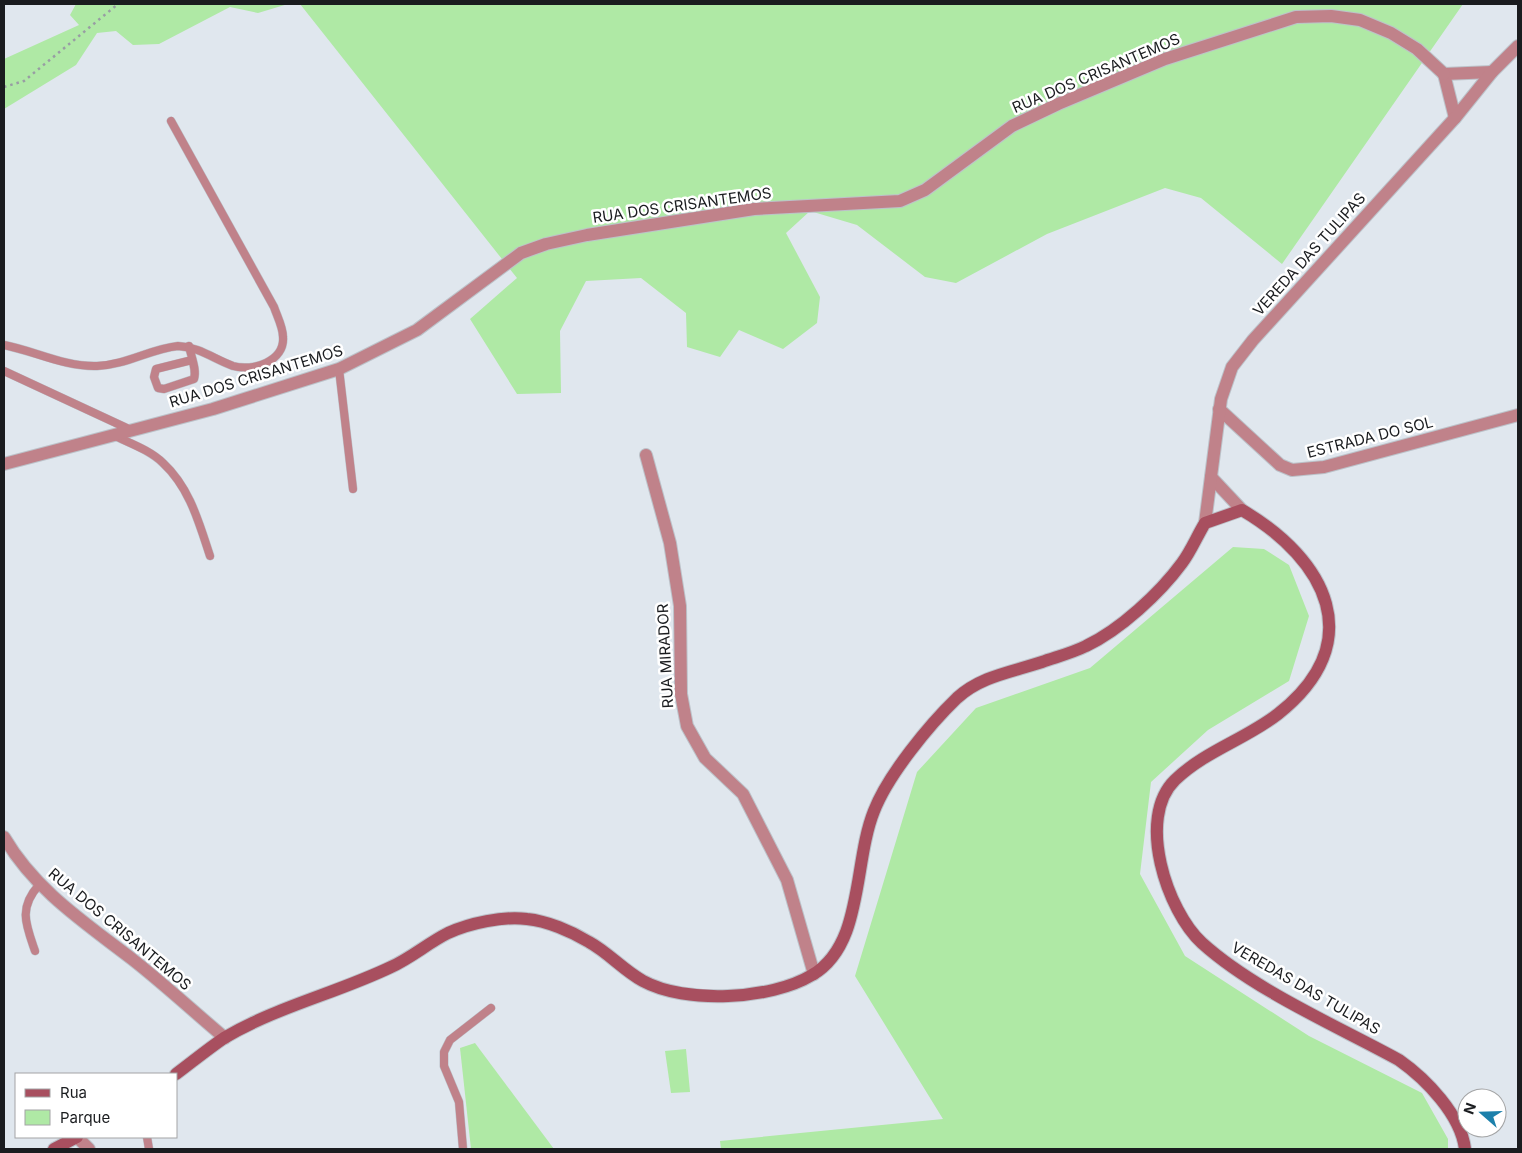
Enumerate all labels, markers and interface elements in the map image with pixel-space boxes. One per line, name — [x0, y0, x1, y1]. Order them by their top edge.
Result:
street label: RUA DOS CRISANTEMOS — [1009, 29, 1183, 117]
street label: RUA DOS CRISANTEMOS — [591, 183, 773, 227]
street label: VEREDA DAS TULIPAS — [1249, 188, 1369, 320]
street label: RUA DOS CRISANTEMOS — [167, 341, 345, 411]
street label: ESTRADA DO SOL — [1305, 412, 1435, 462]
street label: RUA MIRADOR — [653, 603, 677, 709]
street label: RUA DOS CRISANTEMOS — [45, 864, 195, 994]
street label: VEREDAS DAS TULIPAS — [1228, 938, 1384, 1038]
legend — [15, 1073, 178, 1138]
text: Rua — [60, 1083, 87, 1102]
north arrow — [1457, 1088, 1507, 1138]
text: N — [1460, 1100, 1479, 1116]
text: Parque — [60, 1108, 110, 1127]

